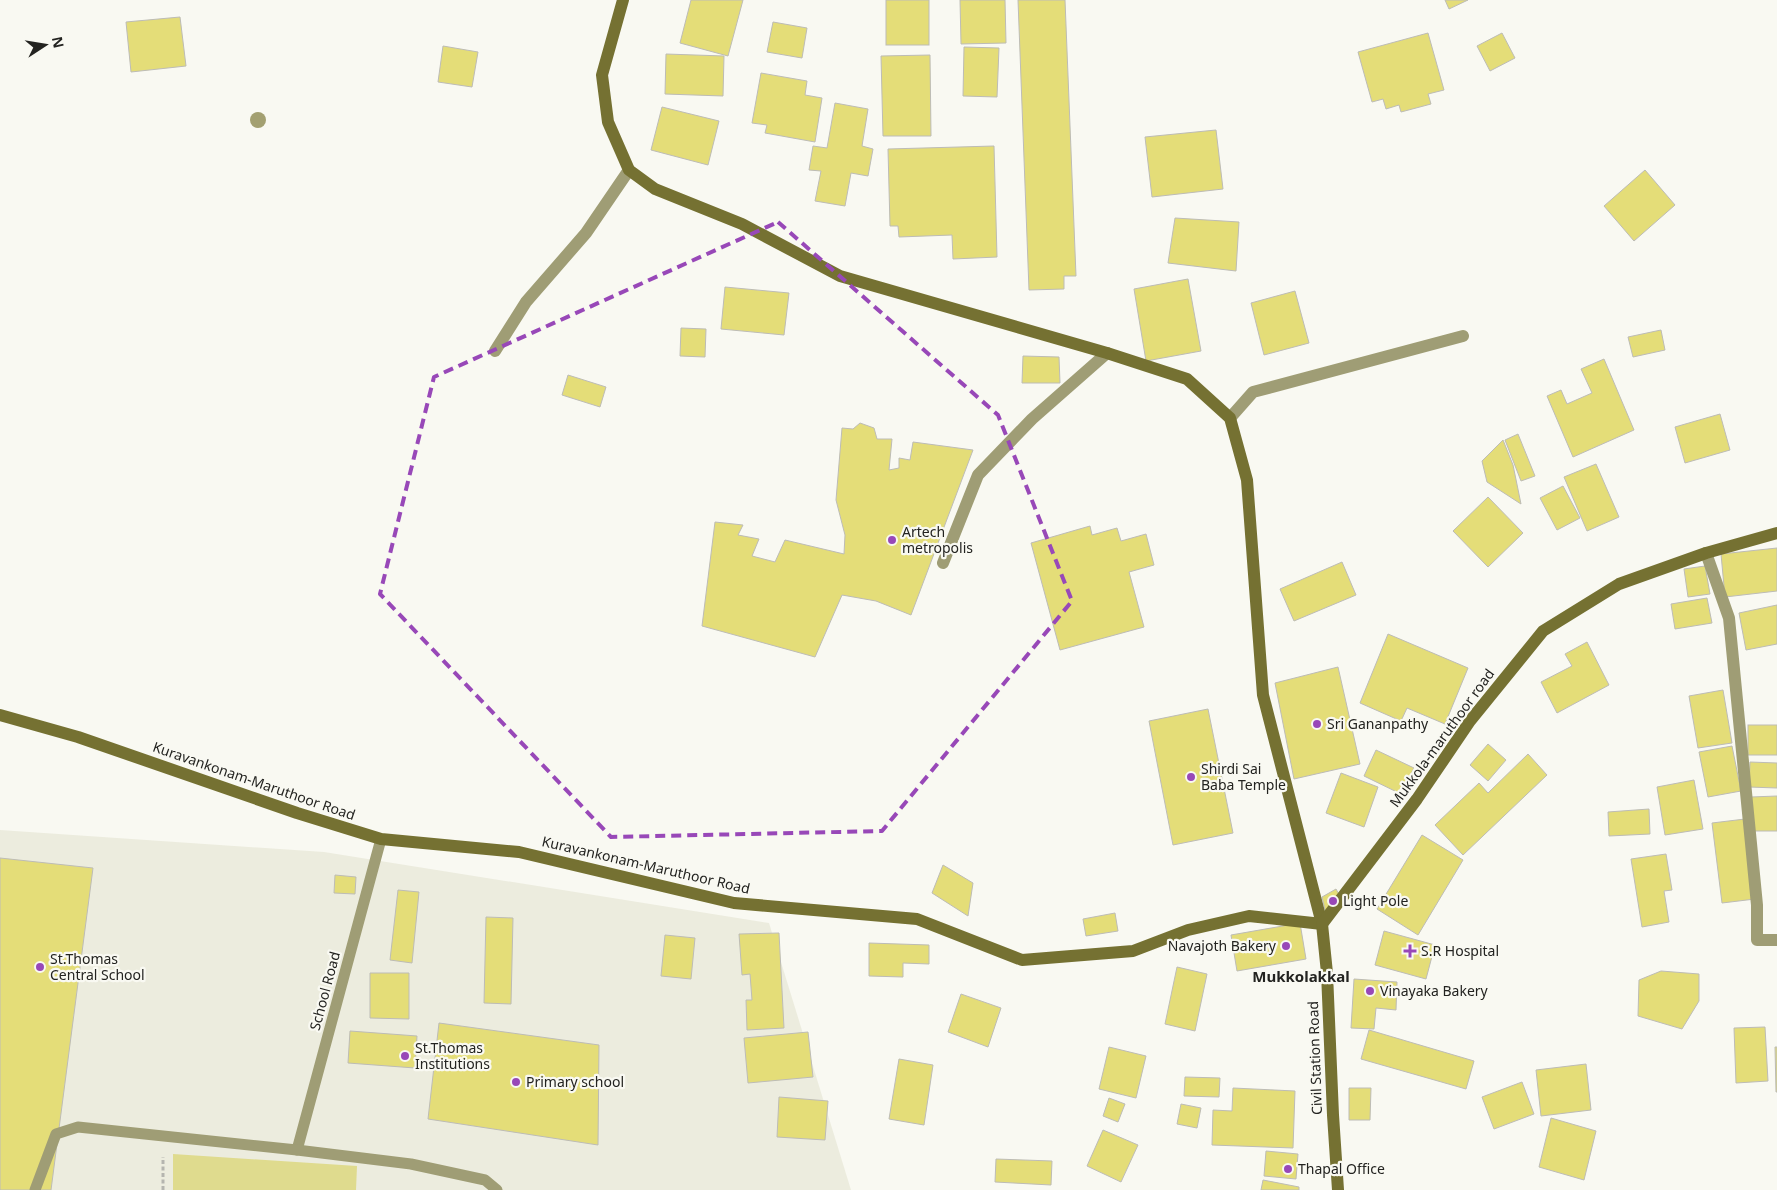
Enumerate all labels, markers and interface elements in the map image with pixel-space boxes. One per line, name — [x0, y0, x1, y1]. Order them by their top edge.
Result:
north arrow — [20, 20, 70, 70]
text: N — [48, 35, 69, 50]
place label: Artech metropolis — [902, 522, 973, 557]
marker: Artech metropolis — [886, 534, 898, 546]
street label: Mukkola-maruthoor road — [1385, 665, 1498, 811]
place label: Sri Gananpathy — [1327, 714, 1429, 733]
marker: Sri Gananpathy — [1311, 718, 1323, 730]
street label: Kuravankonam-Maruthoor Road — [150, 737, 358, 824]
place label: Shirdi Sai Baba Temple — [1201, 759, 1286, 794]
marker: Shirdi Sai Baba Temple — [1185, 771, 1197, 783]
street label: Kuravankonam-Maruthoor Road — [540, 831, 752, 898]
place label: Light Pole — [1343, 891, 1408, 910]
marker: Light Pole — [1327, 895, 1339, 907]
place label: Navajoth Bakery — [1168, 936, 1277, 955]
marker: Navajoth Bakery — [1280, 940, 1292, 952]
place label: S.R Hospital — [1421, 941, 1499, 960]
marker: S.R Hospital — [1403, 944, 1417, 958]
place label: St.Thomas Central School — [50, 949, 145, 984]
street label: School Road — [305, 949, 344, 1032]
marker: St.Thomas Central School — [34, 961, 46, 973]
district label: Mukkolakkal — [1252, 966, 1350, 986]
place label: Vinayaka Bakery — [1380, 981, 1489, 1000]
marker: Vinayaka Bakery — [1364, 985, 1376, 997]
street label: Civil Station Road — [1303, 1001, 1326, 1115]
place label: St.Thomas Institutions — [415, 1038, 490, 1073]
marker: St.Thomas Institutions — [399, 1050, 411, 1062]
place label: Primary school — [526, 1072, 624, 1091]
marker: Primary school — [510, 1076, 522, 1088]
place label: Thapal Office — [1298, 1159, 1385, 1178]
marker: Thapal Office — [1282, 1163, 1294, 1175]

